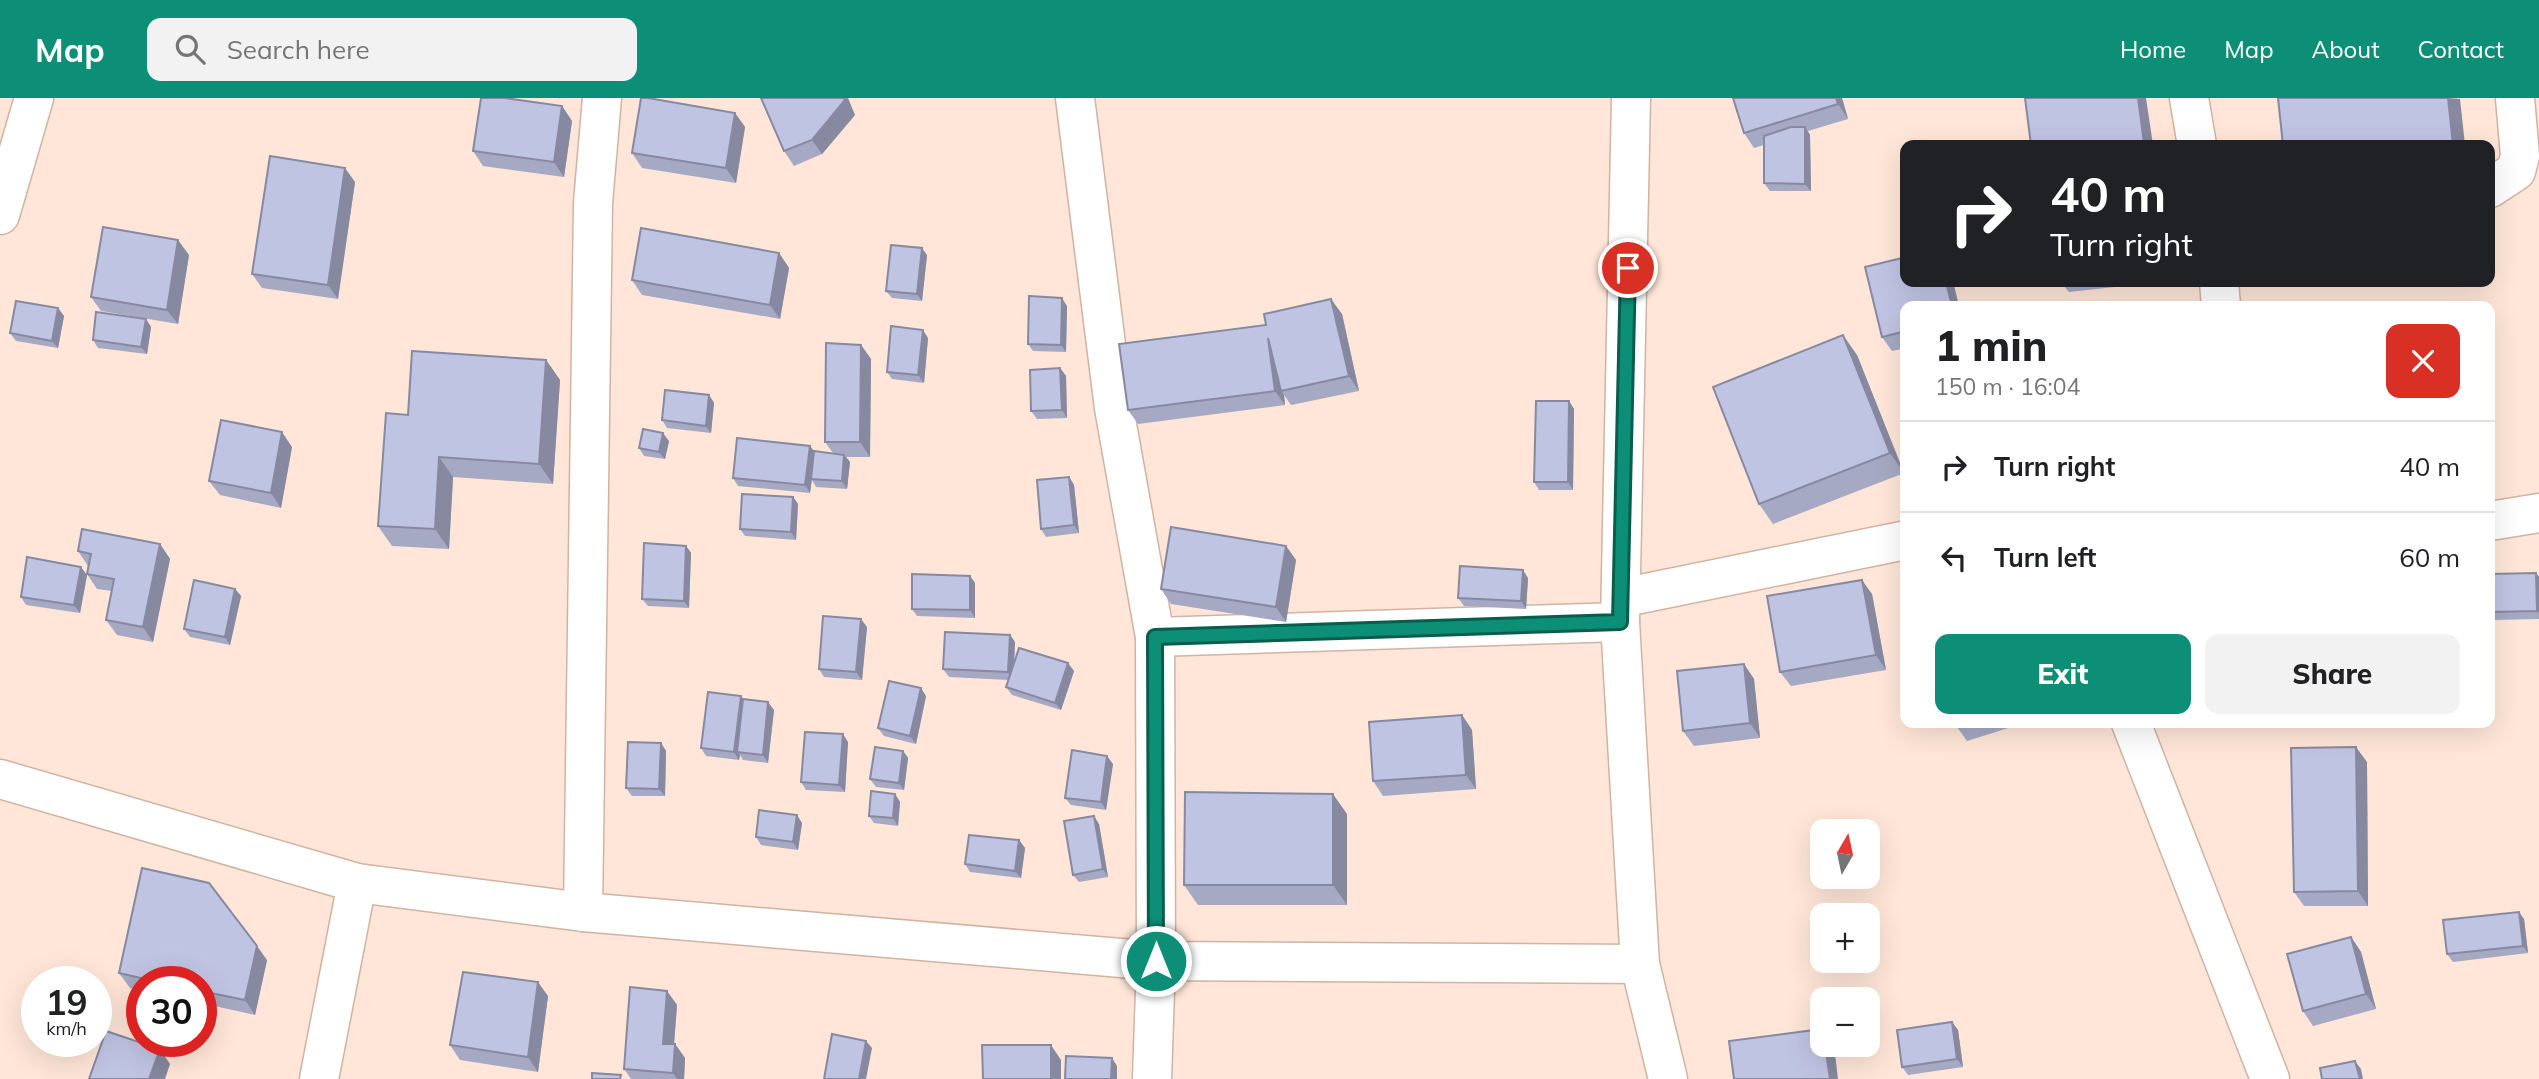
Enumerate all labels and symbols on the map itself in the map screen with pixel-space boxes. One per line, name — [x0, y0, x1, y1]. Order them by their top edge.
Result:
pin — [1598, 238, 1658, 298]
north arrow — [1810, 819, 1880, 889]
position arrow — [1119, 924, 1193, 998]
speed limit sign: 30 — [126, 966, 217, 1057]

